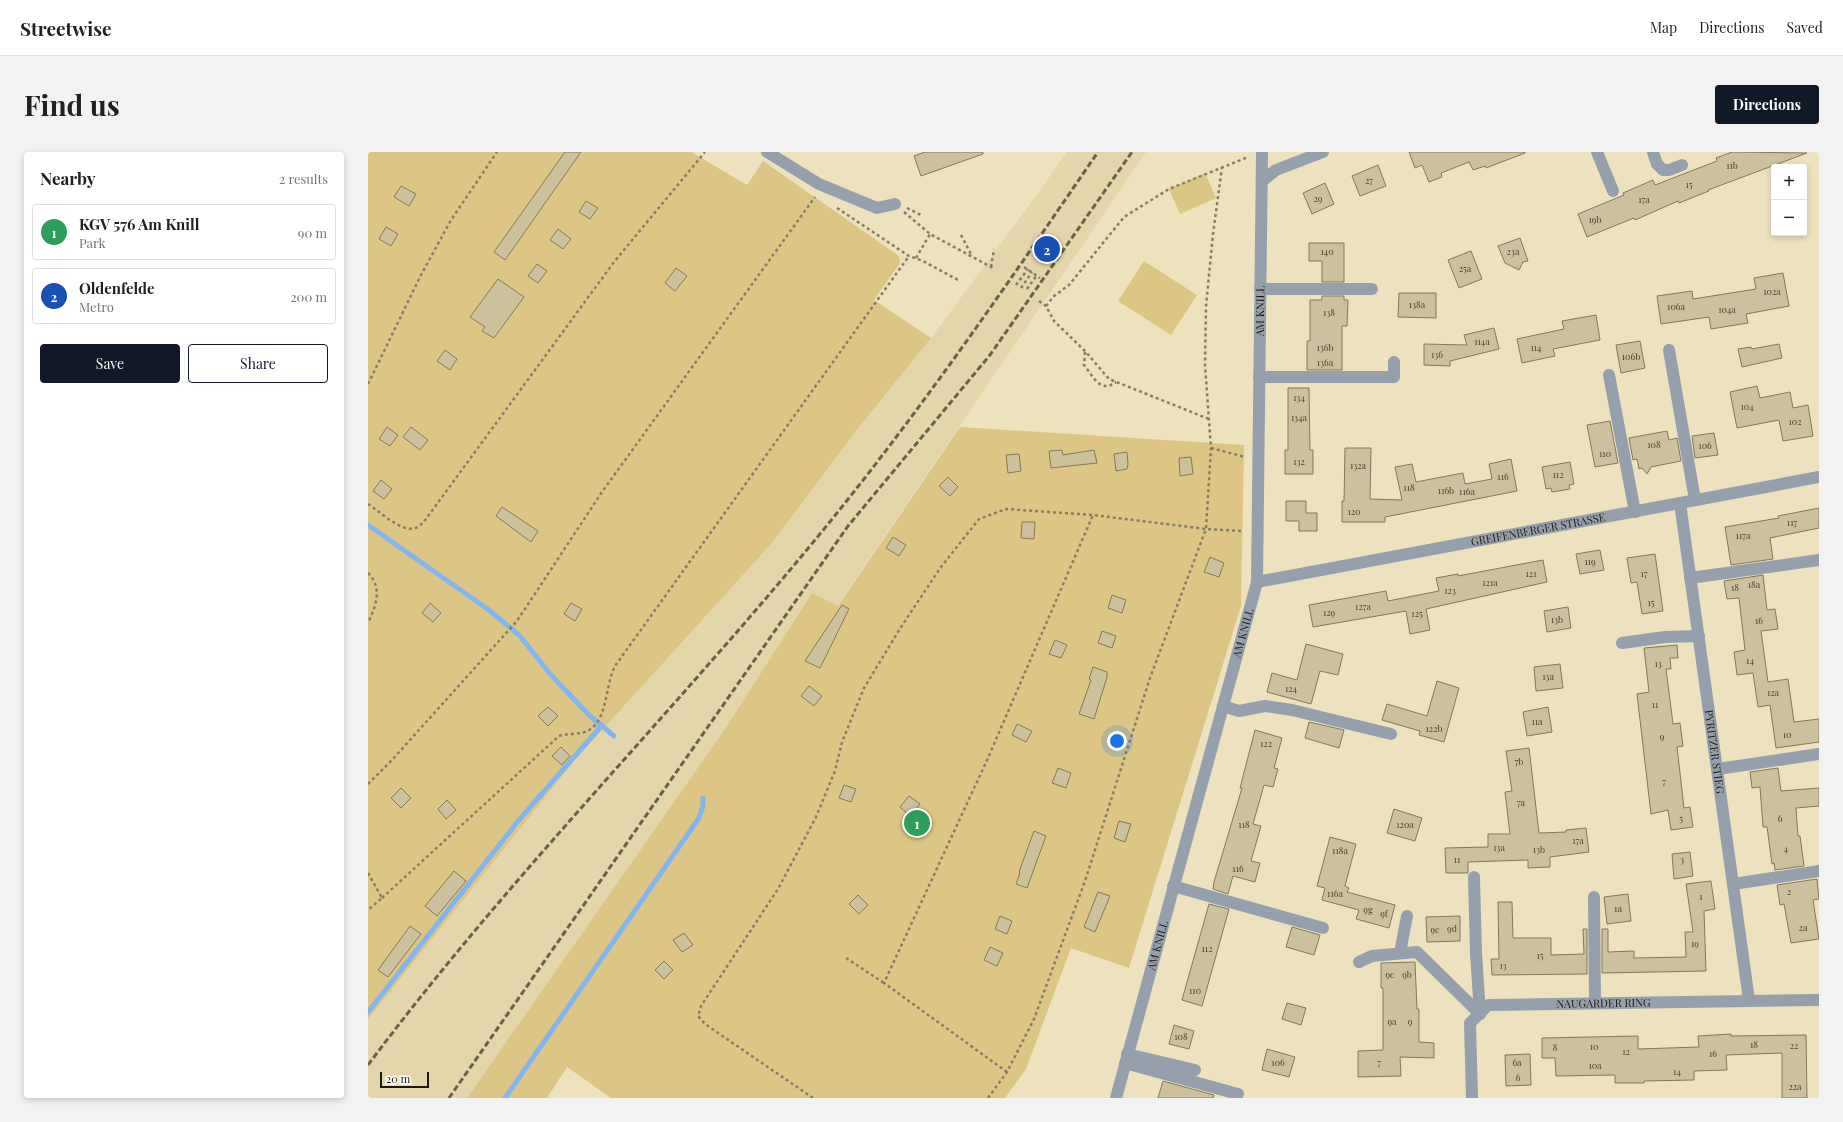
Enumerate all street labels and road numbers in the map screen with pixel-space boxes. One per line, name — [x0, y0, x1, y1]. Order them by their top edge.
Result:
street label: AM KNILL — [1252, 285, 1267, 337]
street label: GREIFENBERGER STRASSE — [1470, 509, 1607, 549]
street label: AM KNILL — [1228, 606, 1257, 660]
street label: PYRITZER STIEG — [1702, 709, 1728, 795]
street label: AM KNILL — [1143, 918, 1171, 973]
street label: NAUGARDER RING — [1556, 995, 1651, 1011]

